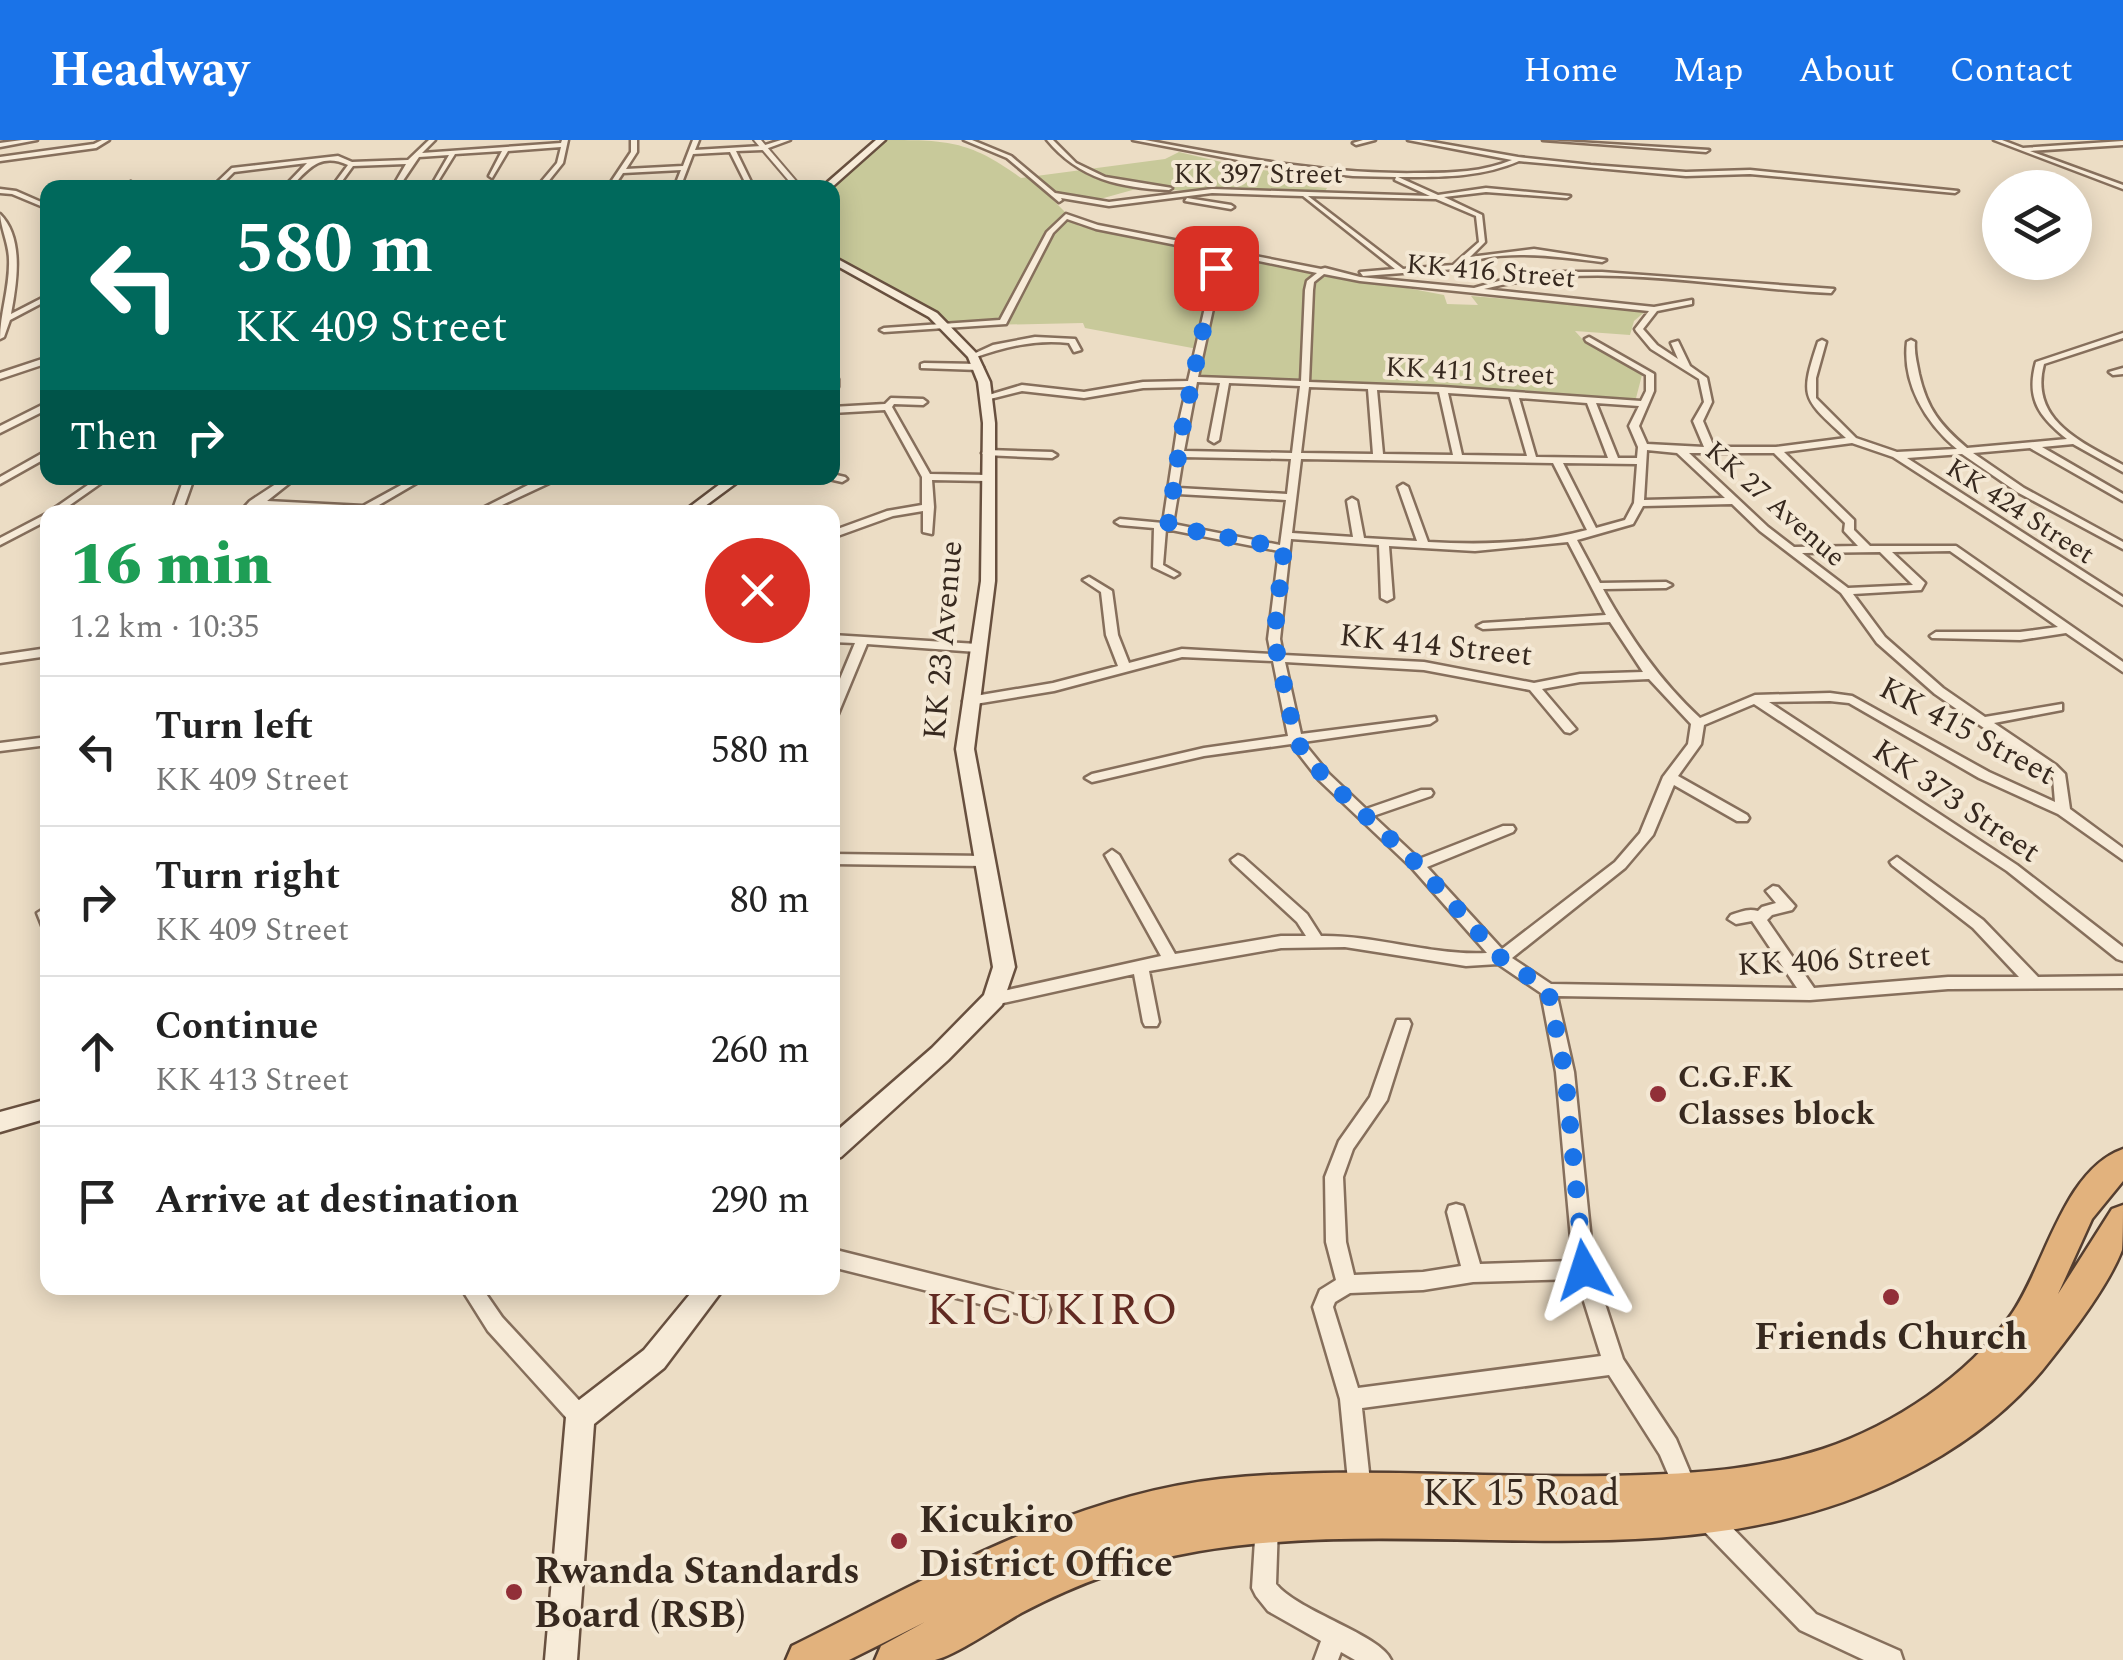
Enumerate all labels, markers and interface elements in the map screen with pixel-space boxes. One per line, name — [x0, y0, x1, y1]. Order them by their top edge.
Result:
text: Headway — [50, 34, 249, 107]
text: Home — [1524, 44, 1618, 97]
text: Map — [1673, 44, 1743, 97]
text: About — [1798, 44, 1895, 97]
text: Contact — [1950, 44, 2073, 97]
street label: KK 397 Street — [1173, 153, 1343, 196]
map controls — [1982, 170, 2092, 280]
button: layers — [1982, 170, 2092, 280]
text: 580 m — [235, 197, 433, 303]
icon: left — [70, 220, 200, 350]
pin — [1174, 226, 1259, 311]
icon: arrive — [1189, 241, 1244, 296]
street label: KK 416 Street — [1404, 243, 1577, 300]
text: KK 409 Street — [235, 293, 508, 362]
street label: KK 411 Street — [1384, 346, 1556, 397]
text: Then — [70, 409, 158, 467]
icon: right — [178, 410, 233, 465]
street label: KK 27 Avenue — [1695, 431, 1855, 578]
street label: KK 424 Street — [1937, 447, 2103, 576]
text: 16 min — [70, 519, 272, 611]
button: close — [705, 538, 810, 643]
street label: KK 23 Avenue — [910, 539, 977, 742]
text: 1.2 km · 10:35 — [70, 603, 259, 652]
street label: KK 414 Street — [1337, 611, 1535, 680]
street label: KK 415 Street — [1870, 664, 2064, 798]
text: Turn left — [155, 698, 313, 756]
text: 580 m — [711, 722, 810, 780]
icon: left — [70, 724, 125, 779]
street label: KK 373 Street — [1862, 727, 2050, 876]
text: KK 409 Street — [155, 756, 349, 805]
text: Turn right — [155, 848, 340, 906]
text: 80 m — [730, 872, 810, 930]
icon: right — [70, 874, 125, 929]
text: KK 409 Street — [155, 906, 349, 955]
street label: KK 406 Street — [1736, 931, 1932, 990]
text: Continue — [155, 998, 318, 1056]
text: 260 m — [711, 1022, 810, 1080]
icon: ahead — [70, 1024, 125, 1079]
place label: C.G.F.K Classes block — [1678, 1053, 1875, 1139]
text: KK 413 Street — [155, 1056, 349, 1105]
marker: C.G.F.K Classes block — [1647, 1083, 1669, 1105]
text: Arrive at destination — [155, 1172, 519, 1230]
text: 290 m — [711, 1172, 810, 1230]
icon: arrive — [70, 1174, 125, 1229]
position arrow — [1532, 1218, 1636, 1322]
district label: KICUKIRO — [926, 1276, 1180, 1345]
marker: Friends Church — [1880, 1286, 1902, 1308]
place label: Friends Church — [1754, 1309, 2028, 1367]
street label: KK 15 Road — [1422, 1465, 1620, 1523]
place label: Kicukiro District Office — [919, 1492, 1173, 1594]
marker: Kicukiro District Office — [888, 1530, 910, 1552]
place label: Rwanda Standards Board (RSB) — [534, 1543, 860, 1645]
marker: Rwanda Standards Board (RSB) — [503, 1581, 525, 1603]

